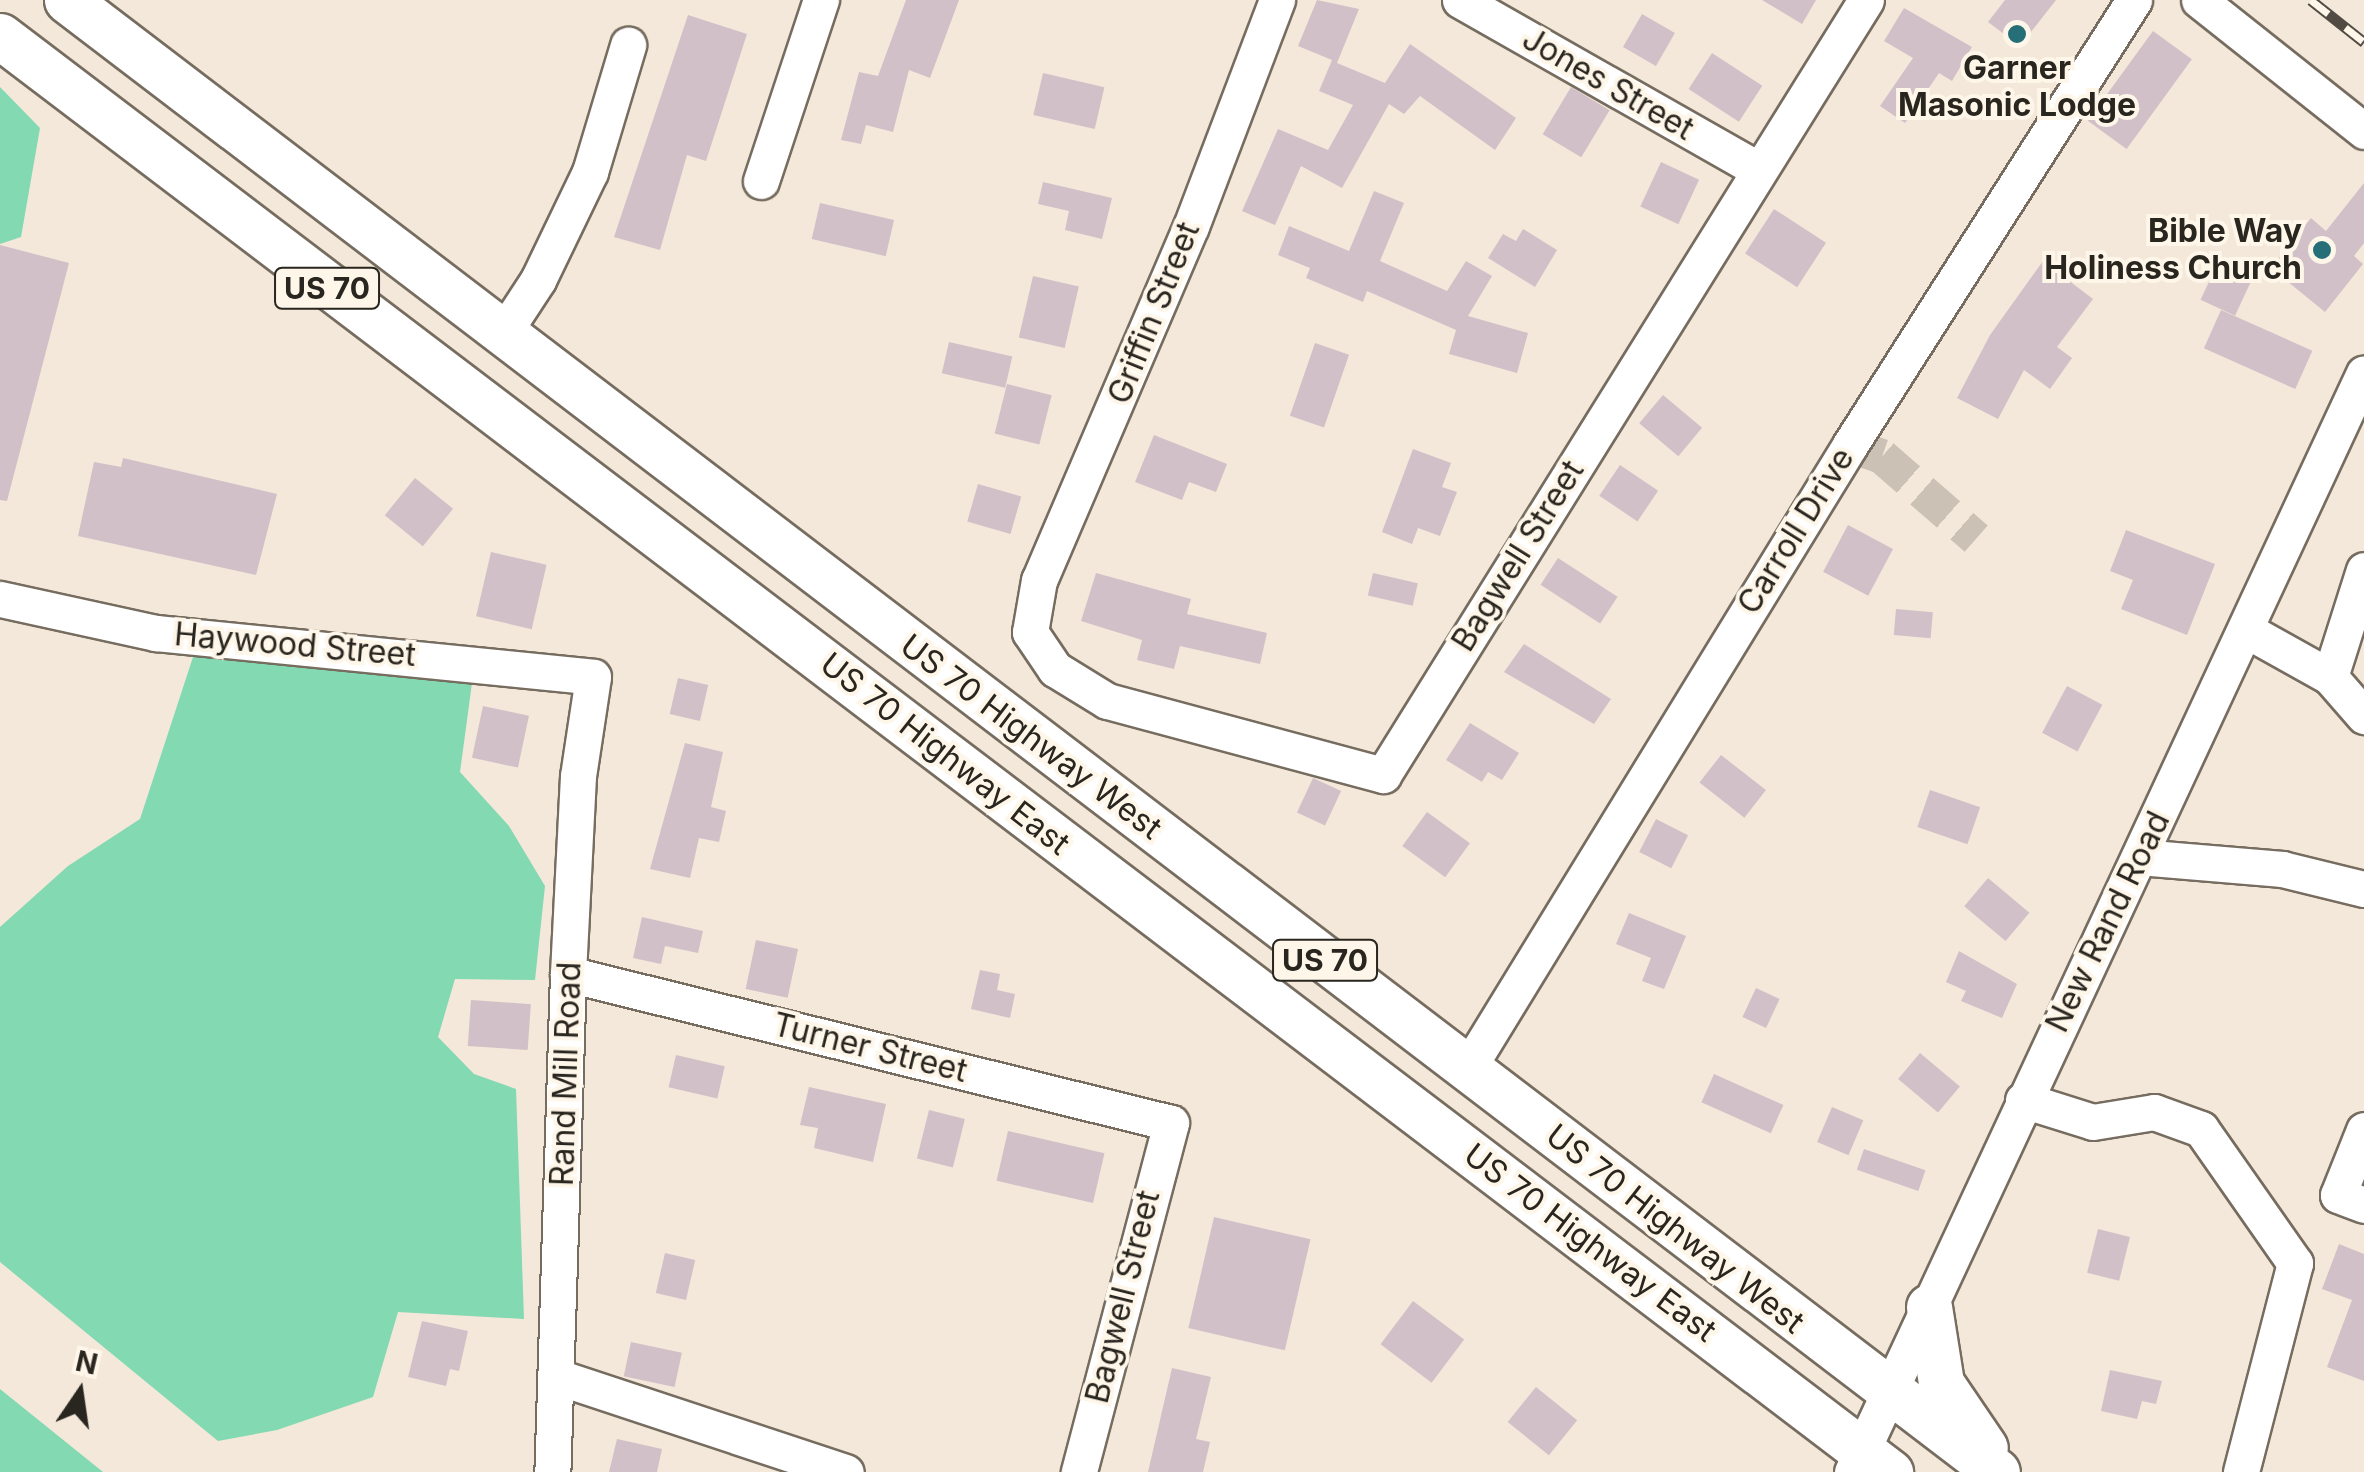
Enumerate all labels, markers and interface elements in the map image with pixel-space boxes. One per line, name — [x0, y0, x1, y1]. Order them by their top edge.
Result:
street label: Jones Street — [1516, 20, 1700, 148]
marker: Garner Masonic Lodge — [2006, 23, 2028, 45]
place label: Garner Masonic Lodge — [1898, 50, 2136, 125]
place label: Bible Way Holiness Church — [2044, 213, 2302, 288]
street label: Griffin Street — [1100, 217, 1208, 409]
marker: Bible Way Holiness Church — [2311, 239, 2333, 261]
road number: US 70 — [272, 263, 382, 313]
street label: Carroll Drive — [1730, 441, 1862, 621]
street label: Bagwell Street — [1444, 454, 1592, 658]
street label: Haywood Street — [173, 615, 417, 675]
street label: US 70 Highway West — [893, 626, 1169, 848]
street label: US 70 Highway East — [813, 645, 1077, 863]
street label: New Rand Road — [2038, 806, 2178, 1038]
road number: US 70 — [1270, 935, 1380, 985]
street label: Rand Mill Road — [543, 961, 589, 1187]
street label: Turner Street — [769, 1005, 971, 1091]
street label: US 70 Highway West — [1538, 1116, 1812, 1342]
street label: US 70 Highway East — [1456, 1136, 1724, 1350]
street label: Bagwell Street — [1078, 1187, 1168, 1407]
north arrow — [30, 1342, 130, 1442]
text: N — [73, 1344, 101, 1382]

